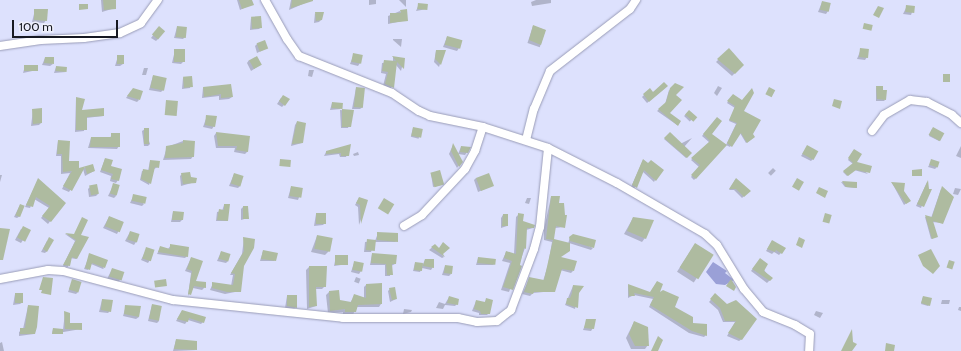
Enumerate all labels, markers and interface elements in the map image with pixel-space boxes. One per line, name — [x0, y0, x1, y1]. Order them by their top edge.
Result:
scale bar — [14, 12, 120, 38]
text: 100 m — [19, 19, 53, 34]

